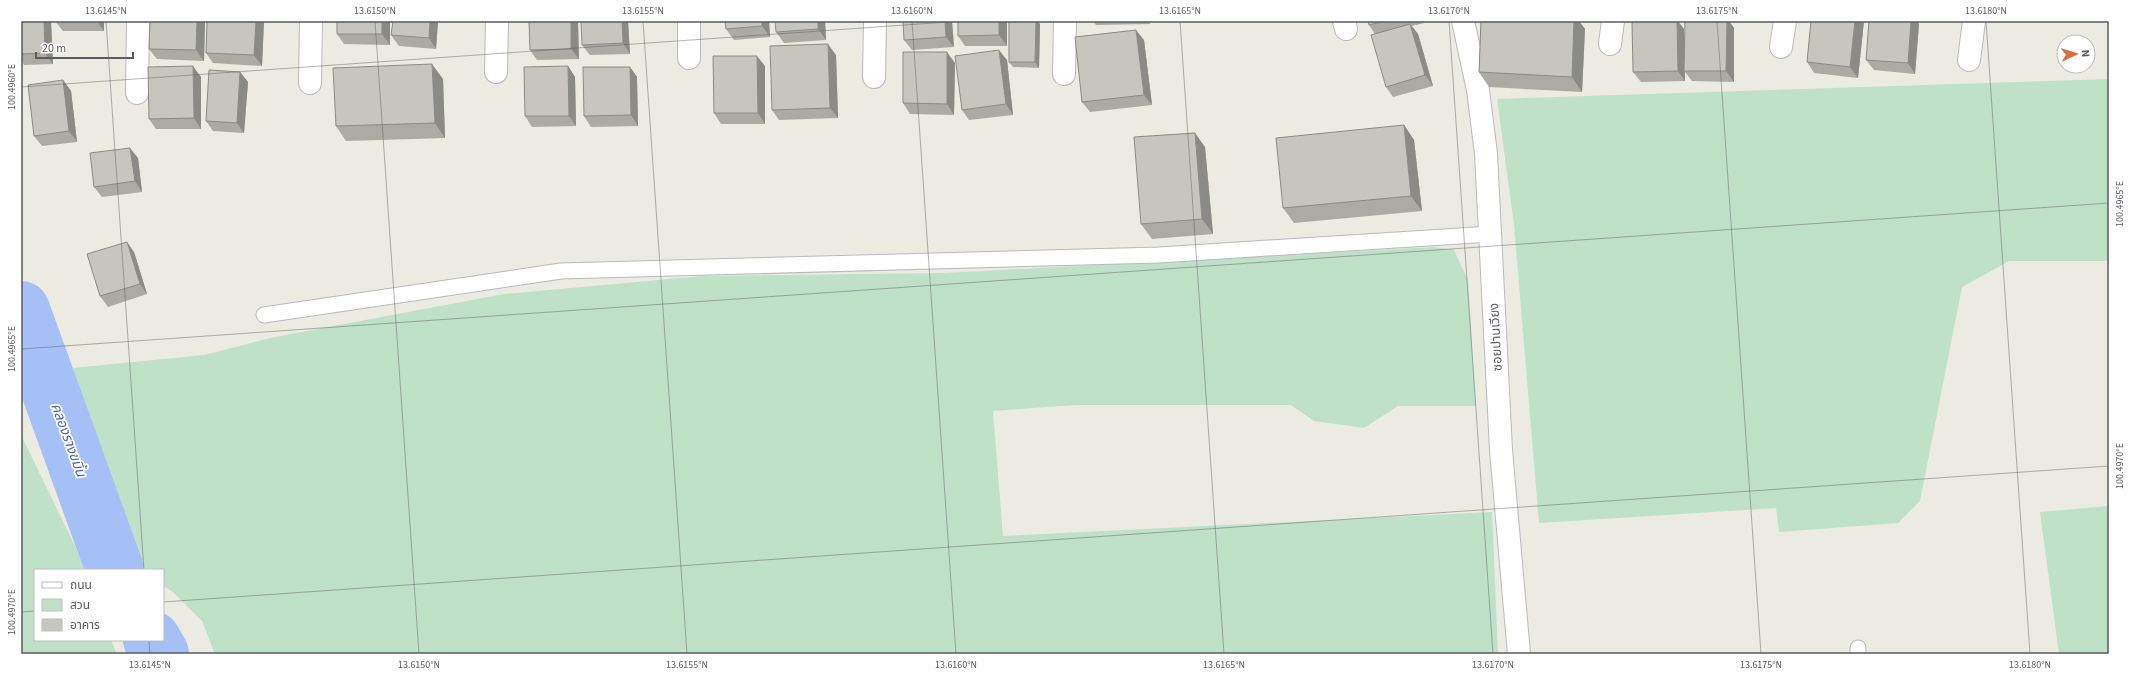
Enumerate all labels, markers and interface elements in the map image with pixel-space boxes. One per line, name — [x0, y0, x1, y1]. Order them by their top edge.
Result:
text: 13.6145°N — [85, 4, 127, 18]
text: 13.6150°N — [354, 4, 396, 18]
text: 13.6155°N — [622, 4, 664, 18]
text: 13.6160°N — [891, 4, 933, 18]
text: 13.6165°N — [1159, 4, 1201, 18]
text: 13.6170°N — [1428, 4, 1470, 18]
text: 13.6175°N — [1696, 4, 1738, 18]
text: 13.6180°N — [1965, 4, 2007, 18]
scale bar — [36, 34, 133, 60]
north arrow — [2056, 34, 2096, 74]
text: 20 m — [42, 40, 66, 57]
text: N — [2078, 49, 2093, 58]
text: 100.4960°E — [5, 64, 19, 110]
text: 100.4965°E — [2113, 181, 2127, 227]
street label: ซอยปานเวียง — [1485, 302, 1507, 372]
text: 100.4965°E — [5, 326, 19, 372]
water label: คลองรางขมิ้น — [45, 400, 91, 481]
text: 100.4970°E — [2113, 443, 2127, 489]
legend — [34, 569, 164, 641]
text: ถนน — [70, 577, 92, 594]
text: 100.4970°E — [5, 589, 19, 635]
text: สวน — [70, 597, 90, 614]
text: อาคาร — [70, 617, 100, 634]
text: 13.6145°N — [129, 658, 171, 672]
text: 13.6150°N — [398, 658, 440, 672]
text: 13.6155°N — [666, 658, 708, 672]
text: 13.6160°N — [935, 658, 977, 672]
text: 13.6165°N — [1203, 658, 1245, 672]
text: 13.6170°N — [1472, 658, 1514, 672]
text: 13.6175°N — [1740, 658, 1782, 672]
text: 13.6180°N — [2009, 658, 2051, 672]

